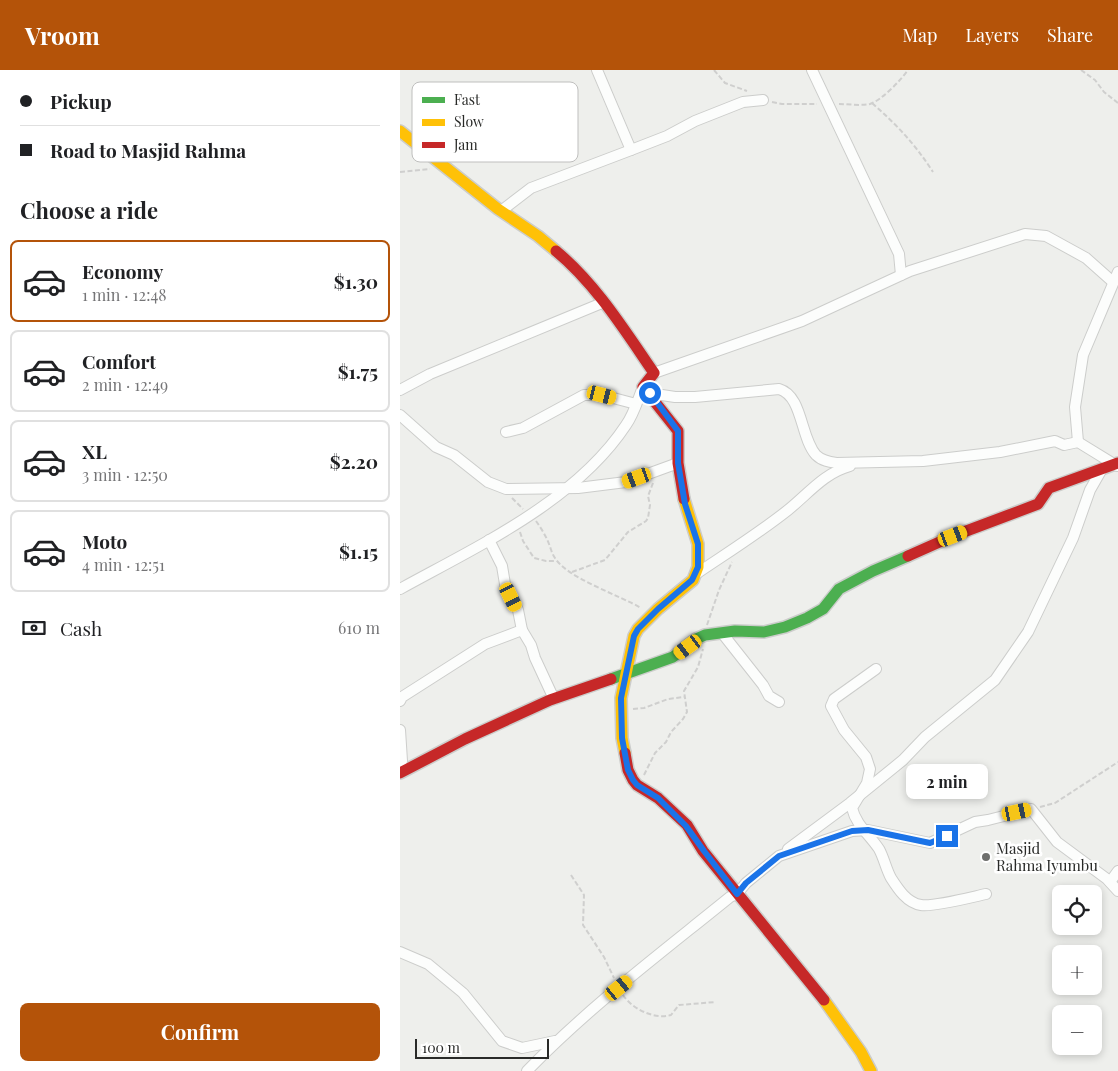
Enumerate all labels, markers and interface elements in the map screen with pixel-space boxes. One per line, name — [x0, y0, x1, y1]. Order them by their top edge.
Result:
text: Vroom — [25, 19, 100, 51]
text: Map — [902, 23, 937, 47]
text: Layers — [965, 23, 1019, 47]
text: Share — [1047, 23, 1093, 47]
legend — [412, 82, 578, 162]
text: Pickup — [50, 88, 112, 114]
text: Fast — [454, 90, 481, 109]
text: Slow — [454, 112, 484, 131]
text: Jam — [453, 135, 478, 154]
text: Road to Masjid Rahma — [50, 137, 246, 163]
text: Choose a ride — [20, 195, 158, 225]
text: Economy — [82, 258, 163, 284]
icon: car — [22, 259, 67, 304]
text: $1.30 — [334, 268, 378, 294]
text: 1 min · 12:48 — [82, 284, 167, 305]
text: Comfort — [82, 348, 156, 374]
icon: car — [22, 349, 67, 394]
text: $1.75 — [338, 358, 378, 384]
text: 2 min · 12:49 — [82, 374, 168, 395]
route start — [639, 382, 661, 404]
car — [585, 384, 618, 406]
text: XL — [82, 438, 107, 464]
icon: car — [22, 439, 67, 484]
text: $2.20 — [330, 448, 378, 474]
text: 3 min · 12:50 — [82, 464, 168, 485]
car — [620, 466, 653, 490]
car — [936, 524, 969, 548]
text: Moto — [82, 528, 127, 554]
icon: car — [22, 529, 67, 574]
text: $1.15 — [339, 538, 378, 564]
text: 4 min · 12:51 — [82, 554, 165, 575]
car — [497, 580, 524, 614]
icon: cash — [20, 614, 48, 642]
text: Cash — [60, 615, 102, 641]
text: 610 m — [338, 617, 380, 638]
car — [671, 632, 704, 662]
callout: 2 min — [906, 764, 988, 798]
text: 2 min — [926, 771, 968, 792]
car — [1000, 802, 1033, 822]
route end — [936, 825, 958, 847]
place label: Masjid Rahma Iyumbu — [996, 838, 1098, 875]
marker: Masjid Rahma Iyumbu — [980, 851, 992, 863]
map controls — [1052, 885, 1102, 1055]
button: locate — [1052, 885, 1102, 935]
button: + — [1052, 945, 1102, 995]
car — [602, 973, 635, 1003]
button: Confirm — [20, 1003, 380, 1061]
button: − — [1052, 1005, 1102, 1055]
scale bar — [415, 1036, 549, 1059]
text: 100 m — [422, 1038, 460, 1057]

